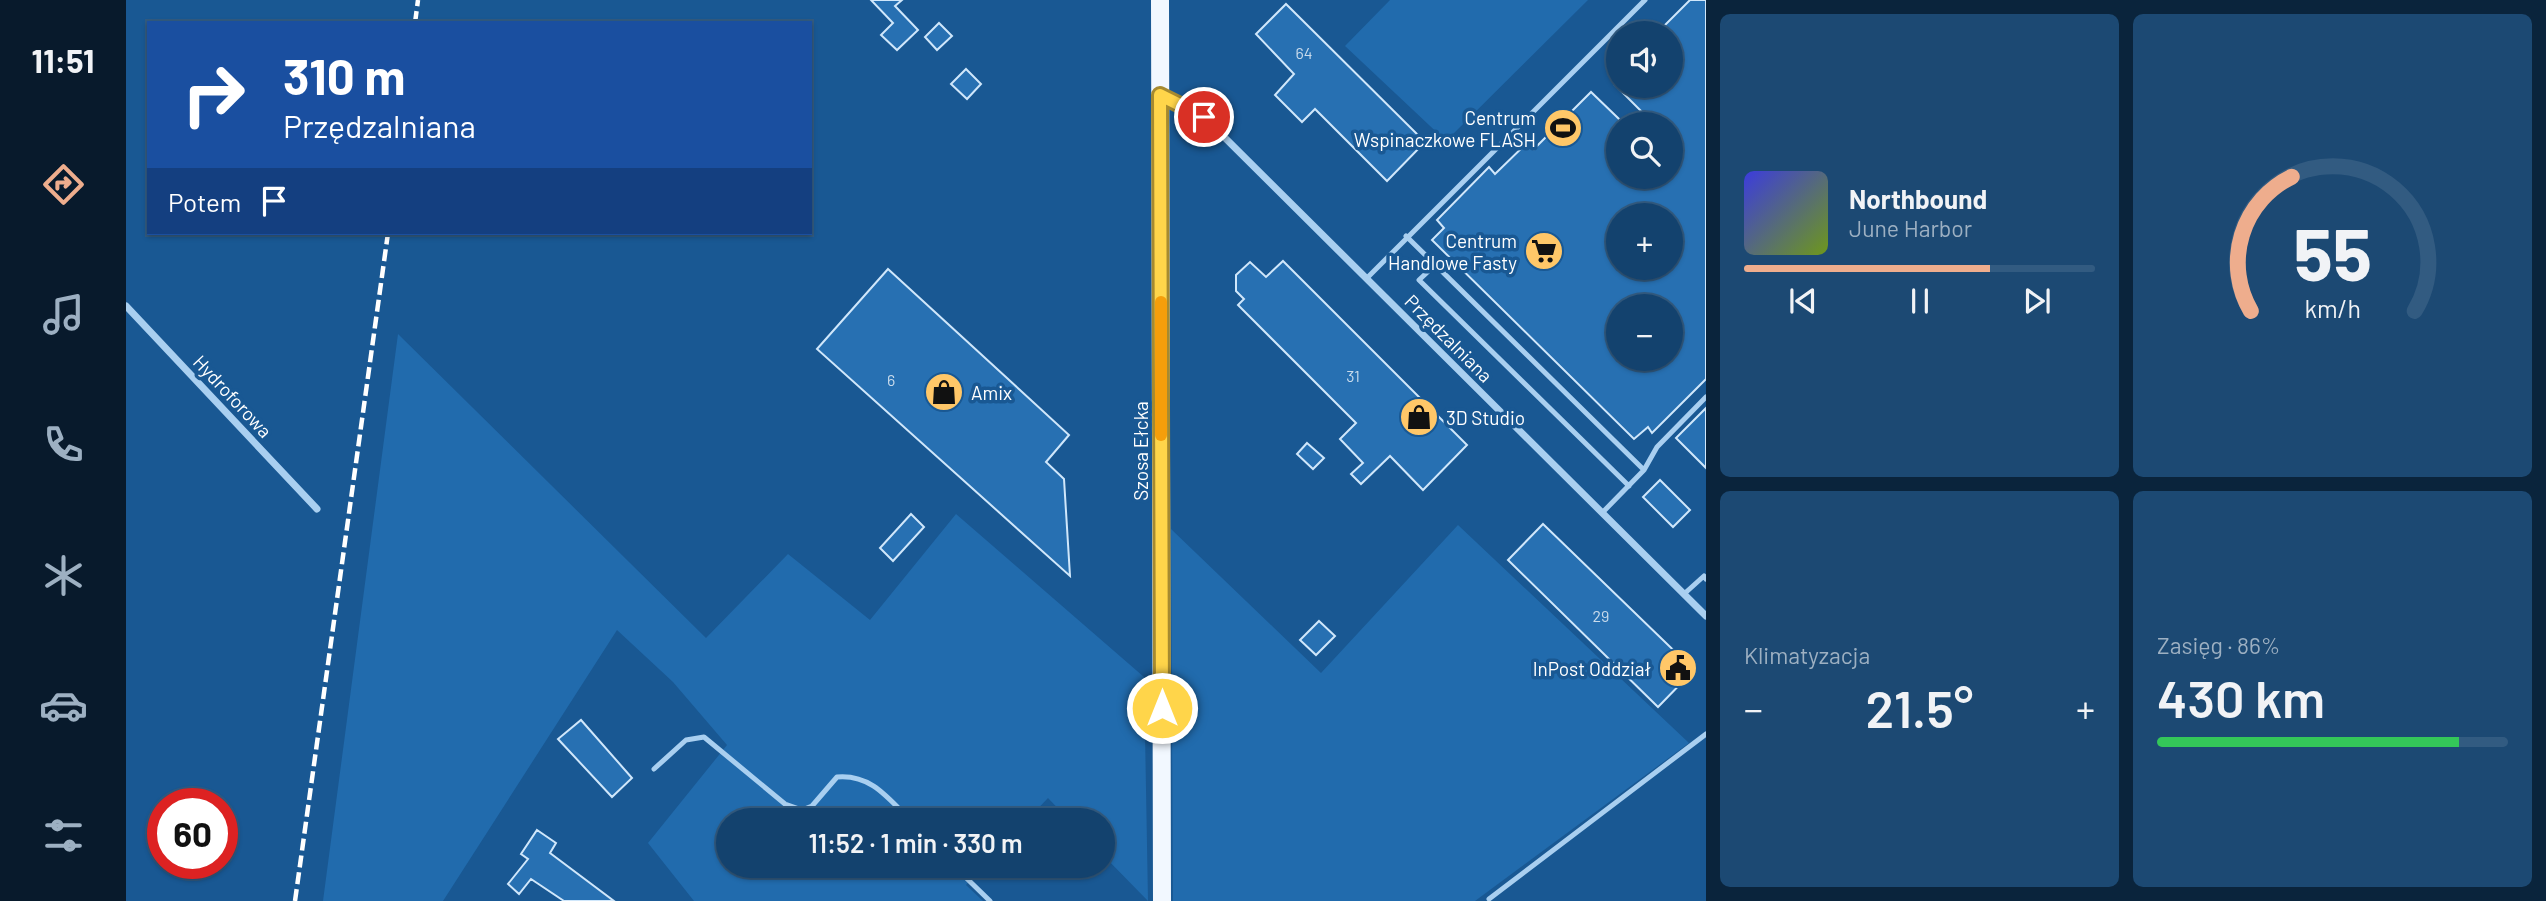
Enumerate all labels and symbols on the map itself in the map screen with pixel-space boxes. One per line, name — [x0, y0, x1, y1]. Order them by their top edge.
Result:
house number: 64 — [1295, 43, 1313, 62]
pin — [1174, 87, 1234, 147]
place label: Centrum Wspinaczkowe FLASH — [1354, 106, 1536, 151]
sports icon: Centrum Wspinaczkowe FLASH — [1542, 107, 1584, 149]
place label: Centrum Handlowe Fasty — [1388, 229, 1517, 274]
supermarket icon: Centrum Handlowe Fasty — [1523, 230, 1565, 272]
street label: Przędzalniana — [1400, 289, 1498, 387]
street label: Hydroforowa — [189, 350, 277, 442]
house number: 31 — [1346, 366, 1360, 385]
house number: 6 — [887, 370, 895, 389]
shop icon: Amix — [923, 371, 965, 413]
place label: Amix — [971, 381, 1012, 404]
shop icon: 3D Studio — [1398, 396, 1440, 438]
street label: Szosa Ełcka — [1129, 401, 1152, 501]
place label: 3D Studio — [1446, 406, 1525, 429]
house number: 29 — [1593, 606, 1609, 625]
public building icon: InPost Oddział — [1657, 647, 1699, 689]
place label: InPost Oddział — [1533, 657, 1651, 680]
position arrow — [1125, 671, 1199, 745]
speed limit sign: 60 — [147, 788, 238, 879]

